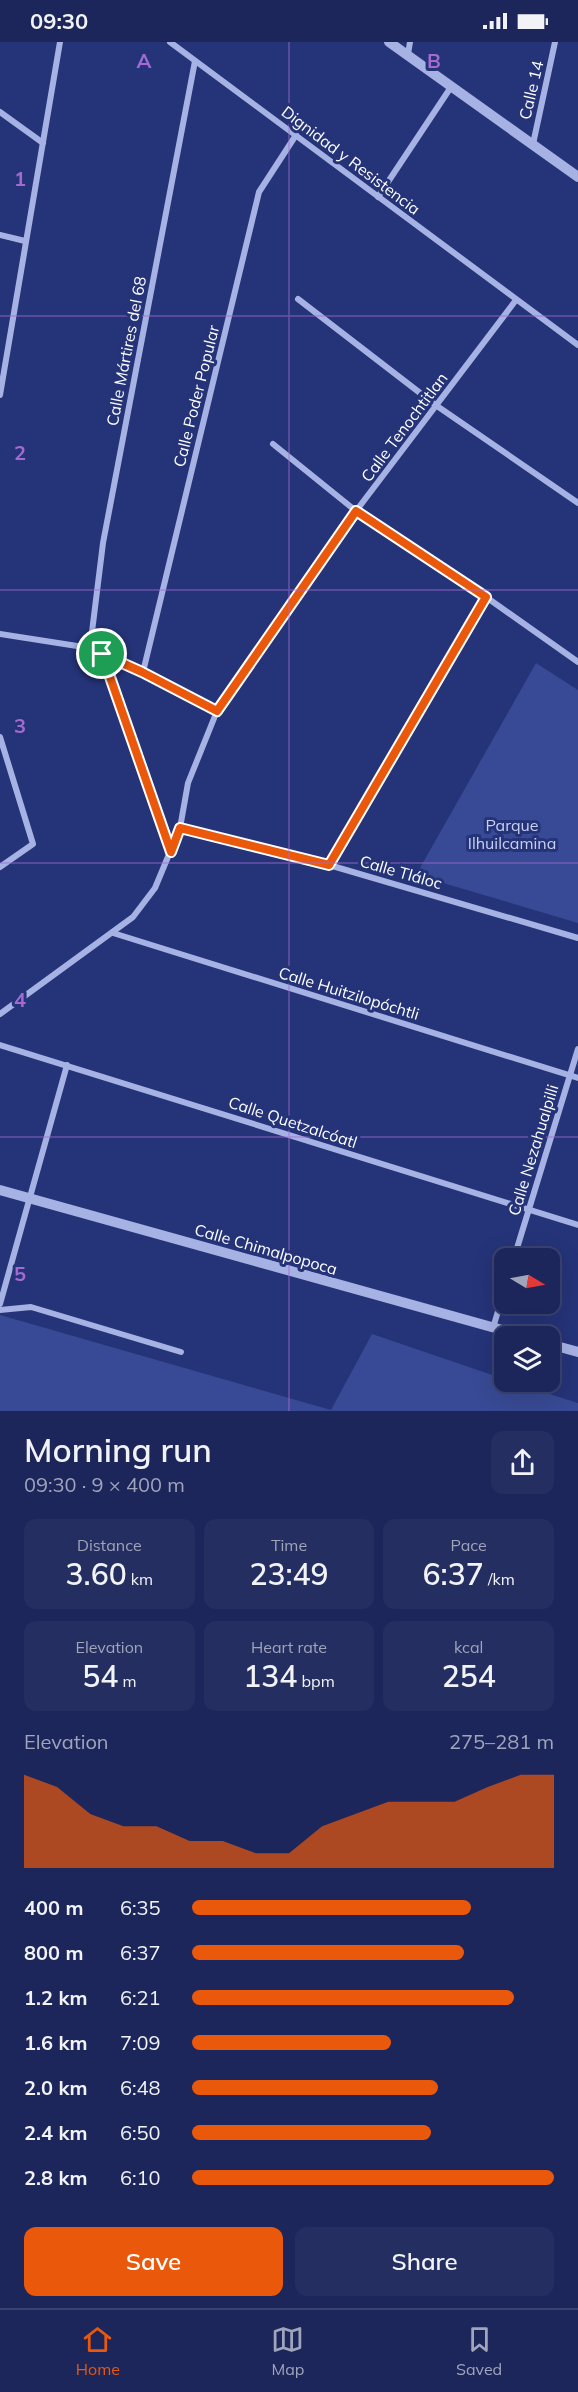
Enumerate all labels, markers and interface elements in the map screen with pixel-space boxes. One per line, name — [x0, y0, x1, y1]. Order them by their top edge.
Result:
text: 09:30 — [30, 7, 88, 35]
text: A — [137, 48, 152, 73]
text: B — [427, 48, 441, 73]
street label: Calle 14 — [515, 58, 548, 121]
street label: Dignidad y Resistencia — [278, 101, 424, 219]
text: 1 — [14, 166, 26, 191]
street label: Calle Mártires del 68 — [102, 275, 150, 427]
street label: Calle Poder Popular — [169, 323, 223, 469]
street label: Calle Tenochtitlan — [356, 368, 452, 486]
text: 2 — [14, 440, 26, 465]
pin — [76, 628, 127, 679]
icon: arrive — [85, 637, 118, 670]
text: 3 — [14, 713, 26, 738]
park label: Parque Ilhuilcamina — [468, 815, 556, 853]
street label: Calle Tláloc — [358, 851, 445, 893]
street label: Calle Huitzilopóchtli — [276, 962, 422, 1024]
text: 4 — [14, 987, 26, 1012]
street label: Calle Nezahualpilli — [504, 1082, 562, 1218]
street label: Calle Quetzalcóatl — [226, 1092, 360, 1152]
street label: Calle Chimalpopoca — [192, 1219, 340, 1279]
north arrow — [494, 1248, 560, 1314]
map controls — [494, 1248, 560, 1392]
text: 5 — [14, 1261, 26, 1286]
button: layers — [494, 1326, 560, 1392]
text: Morning run — [24, 1429, 212, 1470]
button: share — [491, 1431, 554, 1494]
text: 09:30 · 9 × 400 m — [24, 1472, 185, 1497]
text: Distance — [77, 1535, 142, 1555]
text: Time — [271, 1535, 307, 1555]
text: Pace — [451, 1535, 487, 1555]
text: 3.60 — [66, 1555, 127, 1593]
text: 23:49 — [249, 1555, 329, 1593]
text: 6:37 — [423, 1555, 484, 1593]
text: km — [127, 1569, 153, 1589]
text: /km — [484, 1569, 515, 1589]
text: Elevation — [75, 1637, 143, 1657]
text: Heart rate — [251, 1637, 327, 1657]
text: kcal — [454, 1637, 483, 1657]
text: 54 — [82, 1657, 118, 1695]
text: 134 — [243, 1657, 297, 1695]
text: 254 — [442, 1657, 496, 1695]
text: m — [118, 1671, 136, 1691]
text: bpm — [297, 1671, 335, 1691]
text: Elevation — [24, 1729, 109, 1754]
text: 275–281 m — [449, 1729, 554, 1754]
text: 400 m — [24, 1895, 83, 1920]
text: 6:35 — [120, 1895, 161, 1920]
text: 800 m — [24, 1940, 83, 1965]
text: 6:37 — [120, 1940, 161, 1965]
text: 1.2 km — [24, 1985, 87, 2010]
text: 6:21 — [120, 1985, 161, 2010]
text: 1.6 km — [24, 2030, 87, 2055]
text: 7:09 — [120, 2030, 161, 2055]
text: 2.0 km — [24, 2075, 87, 2100]
text: 6:48 — [120, 2075, 161, 2100]
text: 2.4 km — [24, 2120, 87, 2145]
text: 6:50 — [120, 2120, 161, 2145]
text: 2.8 km — [24, 2165, 87, 2190]
text: 6:10 — [120, 2165, 161, 2190]
button: Save — [24, 2227, 283, 2296]
button: Share — [295, 2227, 554, 2296]
tab: Home — [76, 2323, 120, 2379]
tab: Map — [271, 2323, 304, 2379]
tab: Saved — [456, 2323, 502, 2379]

